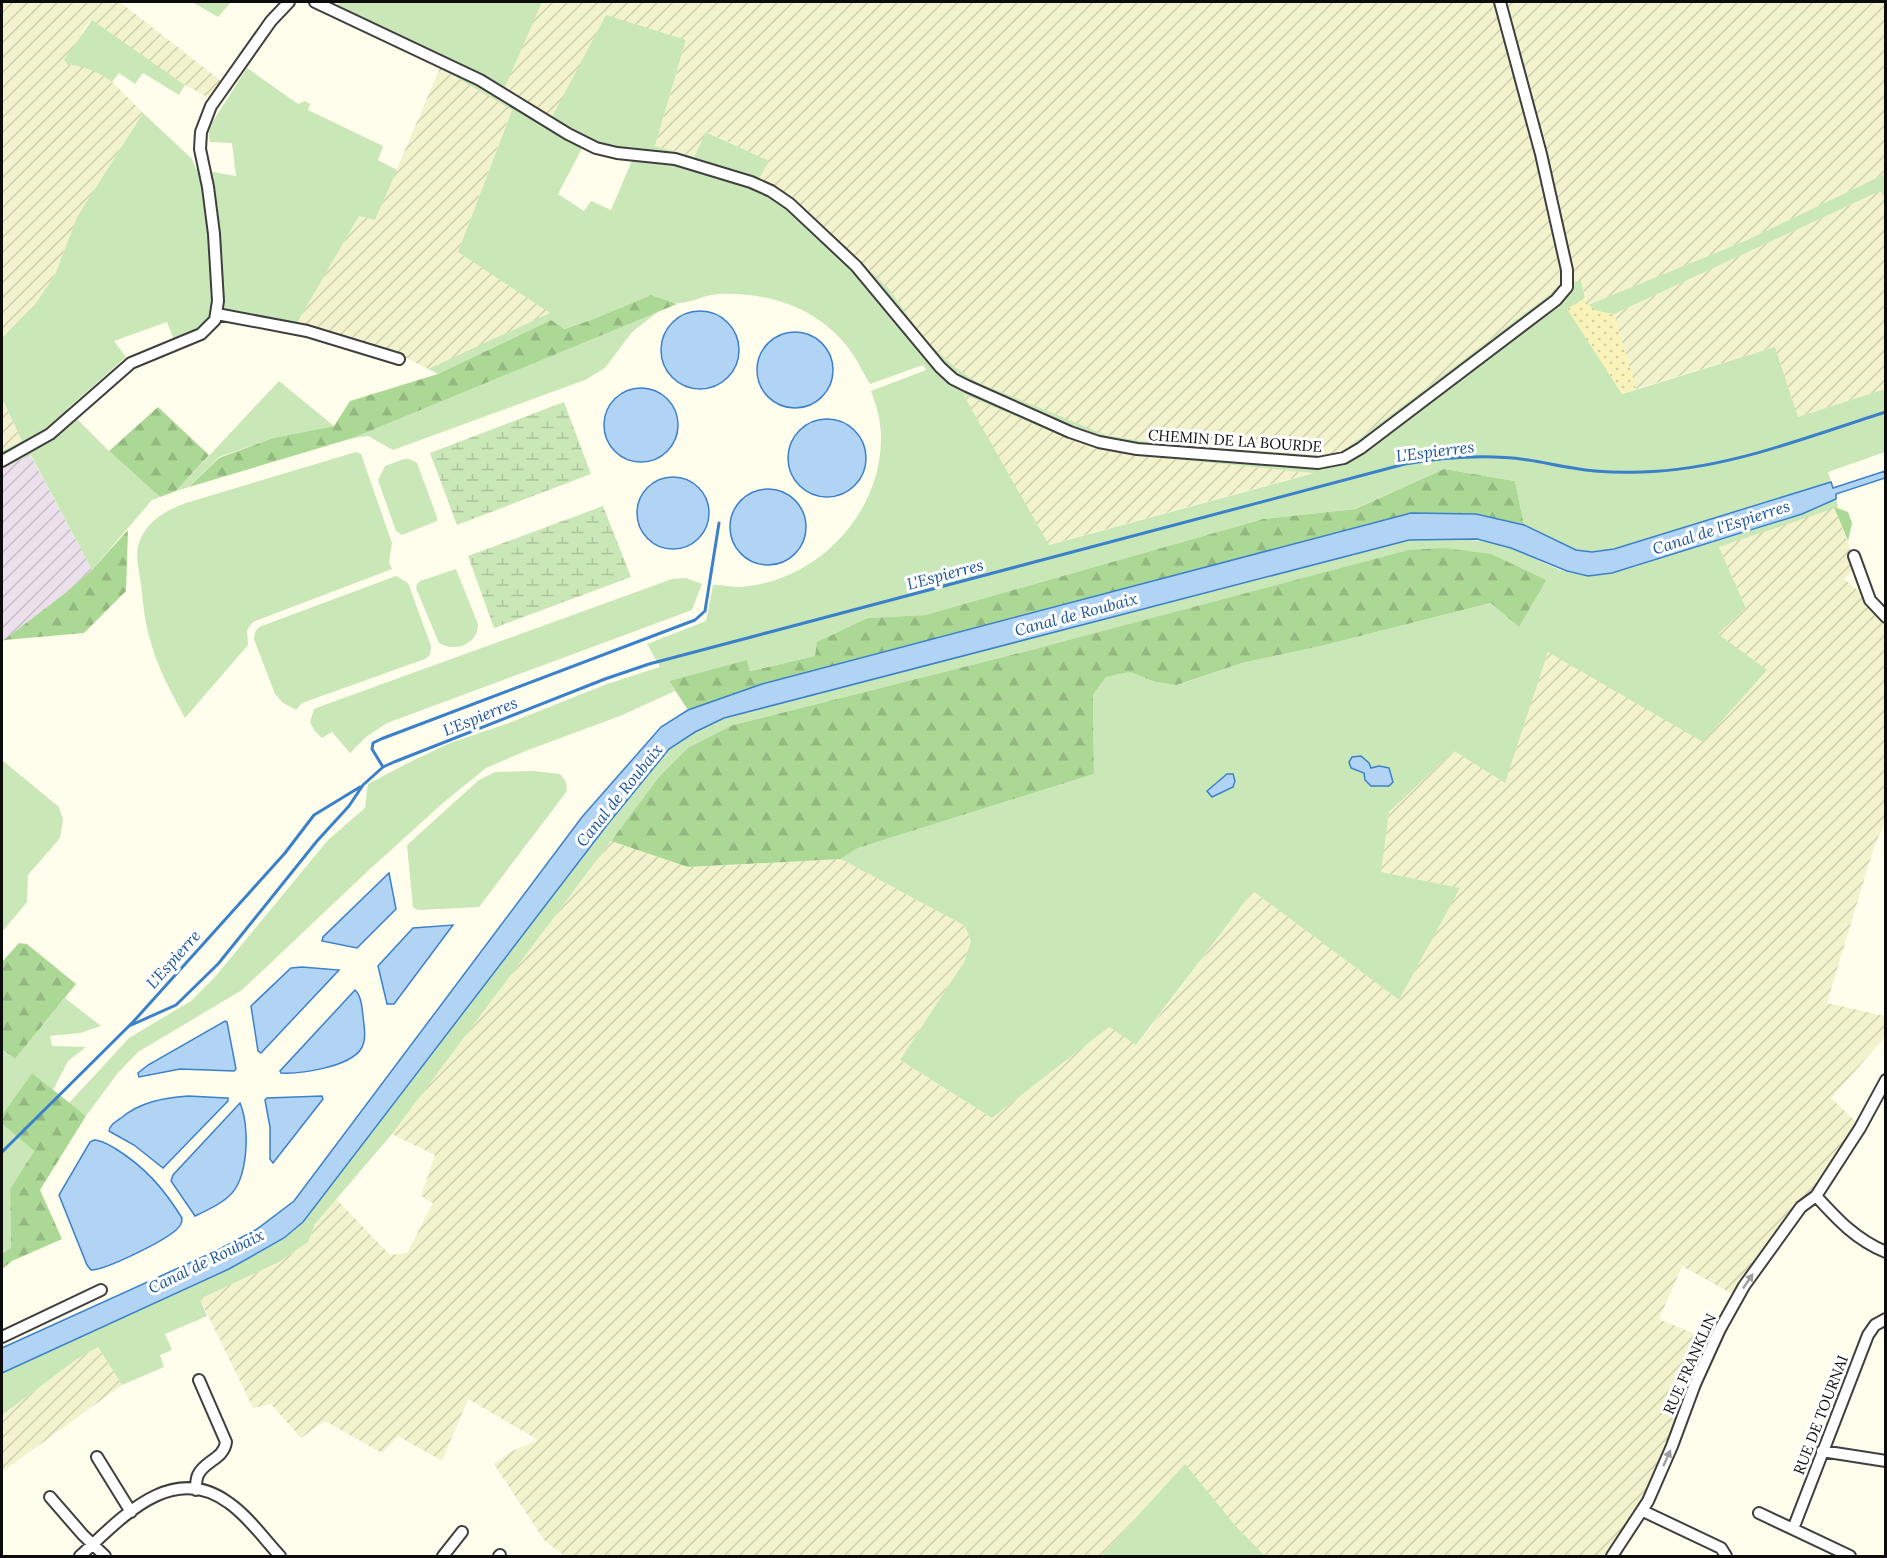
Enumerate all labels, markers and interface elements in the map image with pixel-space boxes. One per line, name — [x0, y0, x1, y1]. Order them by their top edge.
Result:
street label: CHEMIN DE LA BOURDE — [1147, 425, 1323, 456]
water label: L'Espierres — [1395, 436, 1475, 466]
water label: Canal de l'Espierres — [1650, 495, 1792, 559]
water label: L'Espierres — [905, 554, 986, 594]
water label: Canal de Roubaix — [1012, 588, 1140, 640]
water label: L'Espierres — [440, 692, 520, 740]
water label: Canal de Roubaix — [571, 739, 667, 850]
water label: L'Espierre — [142, 925, 205, 992]
water label: Canal de Roubaix — [145, 1224, 267, 1298]
one-way arrow — [1742, 1274, 1754, 1290]
street label: RUE FRANKLIN — [1659, 1310, 1720, 1417]
street label: RUE DE TOURNAI — [1789, 1353, 1852, 1477]
one-way arrow — [1663, 1449, 1672, 1467]

